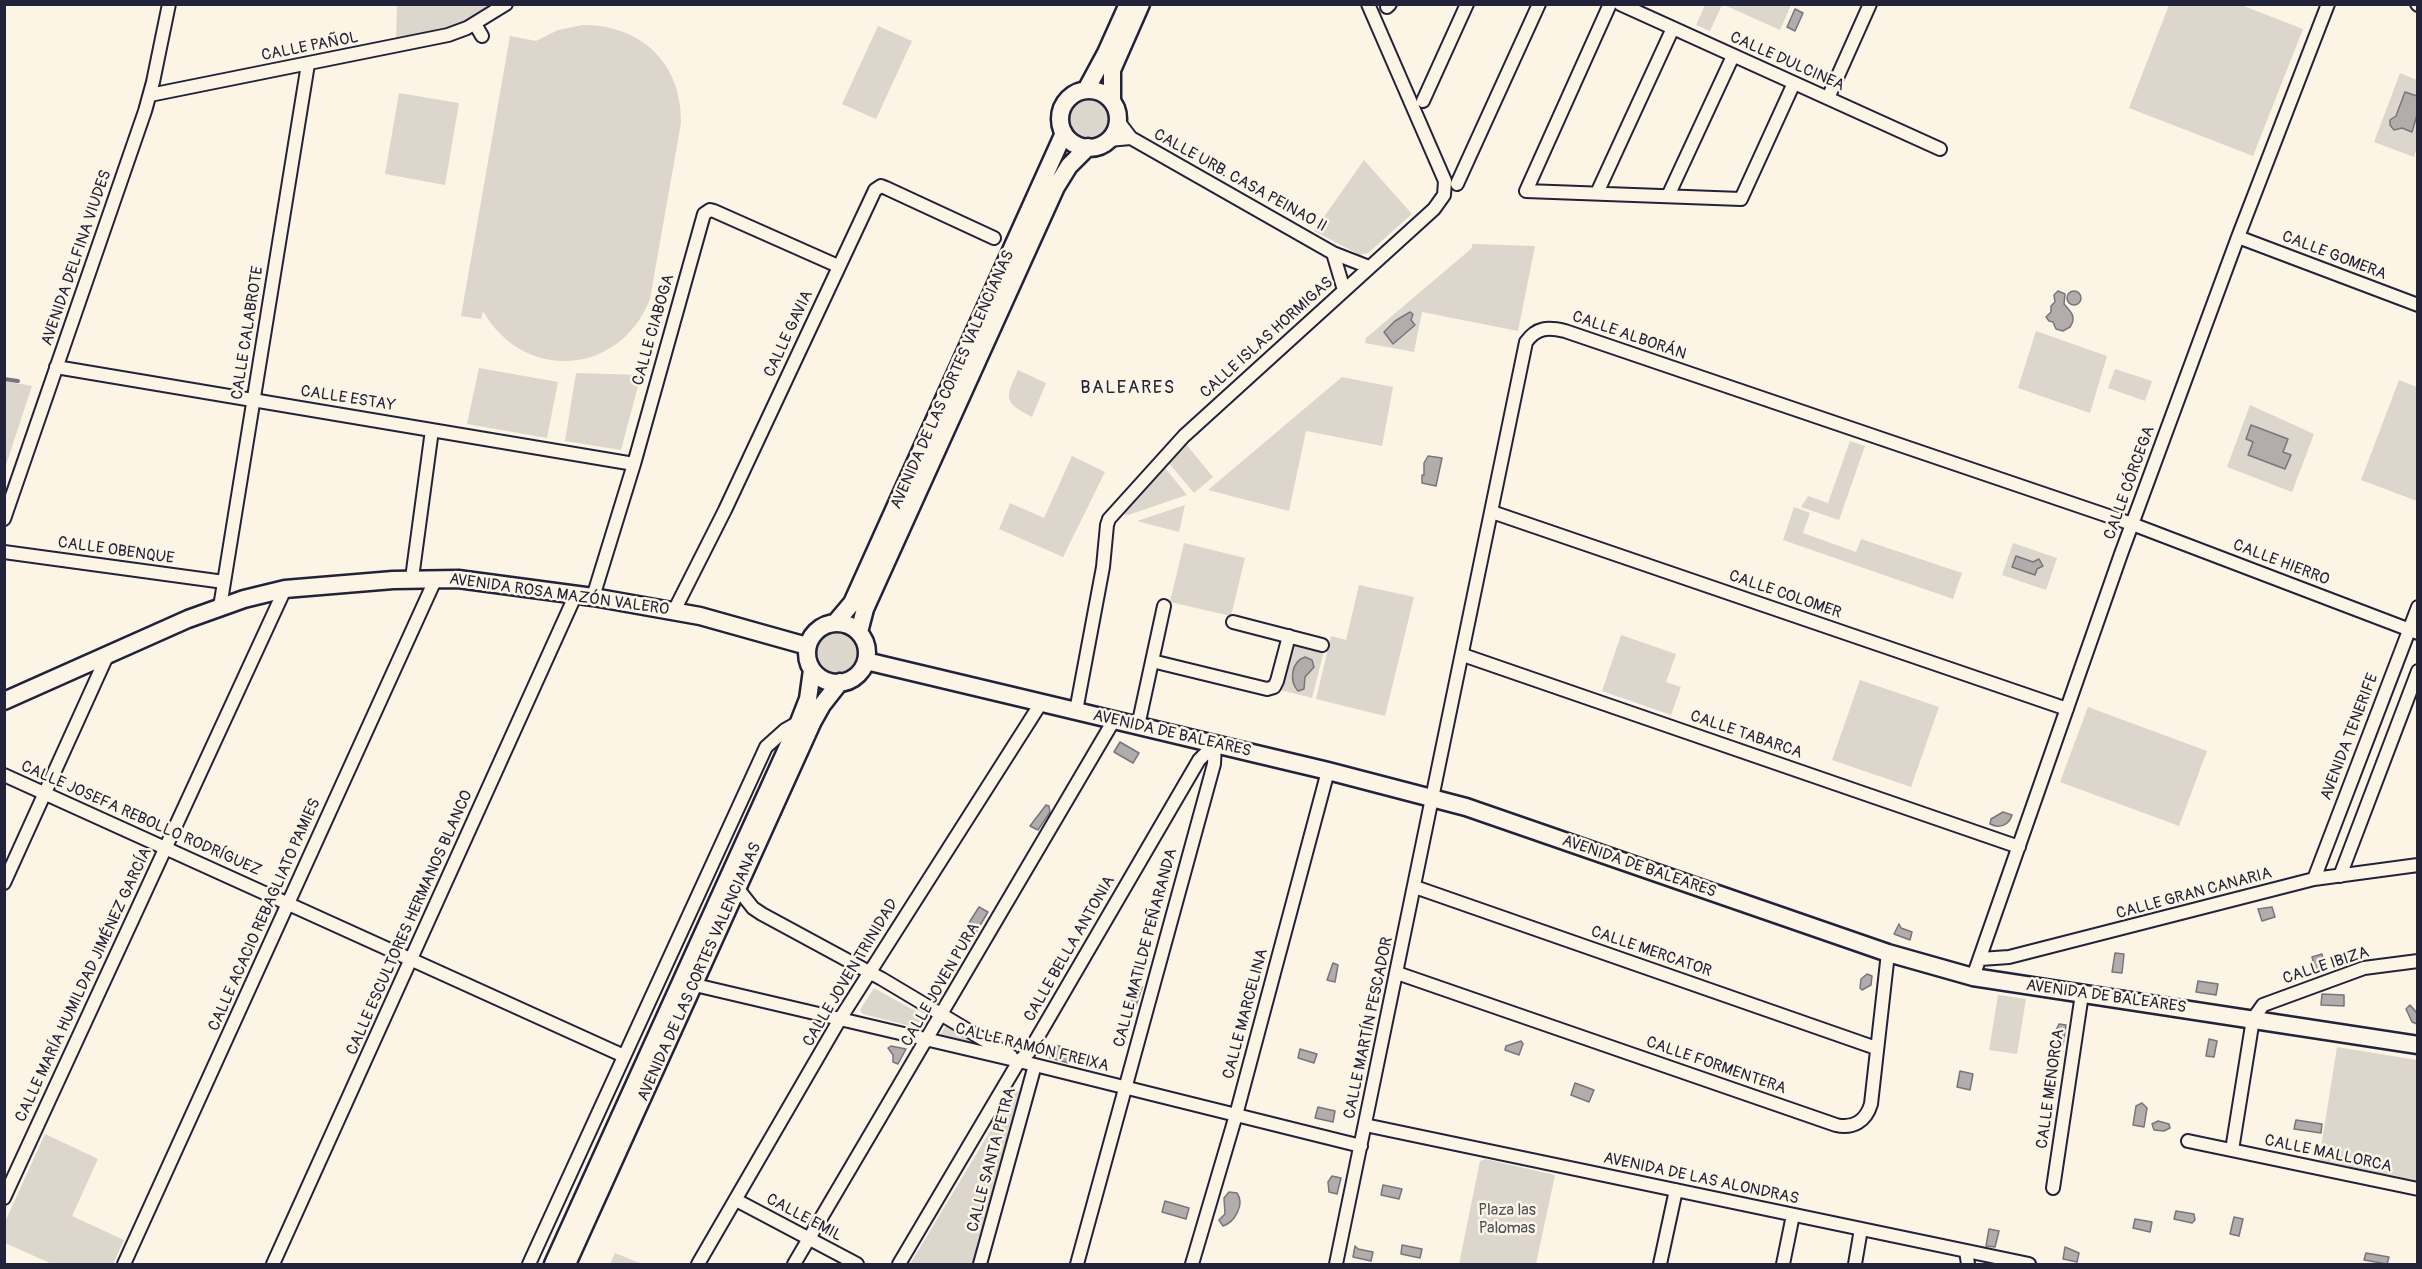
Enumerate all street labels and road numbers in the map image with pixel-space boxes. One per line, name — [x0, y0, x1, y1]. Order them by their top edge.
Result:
street label: CALLE PAÑOL — [260, 28, 360, 66]
street label: CALLE DULCINEA — [1727, 28, 1847, 96]
street label: CALLE URB. CASA PEINAO II — [1150, 125, 1330, 237]
street label: AVENIDA DELFINA VIUDES — [38, 168, 116, 348]
street label: CALLE GOMERA — [2279, 227, 2389, 285]
street label: AVENIDA DE LAS CORTES VALENCIANAS — [887, 248, 1019, 512]
street label: CALLE CALABROTE — [228, 265, 268, 401]
street label: CALLE CIABOGA — [629, 272, 679, 388]
street label: CALLE ISLAS HORMIGAS — [1197, 273, 1337, 403]
street label: CALLE GAVIA — [761, 288, 817, 380]
street label: CALLE ALBORÁN — [1569, 307, 1689, 365]
street label: CALLE ESTAY — [299, 382, 397, 416]
street label: CALLE CÓRCEGA — [2101, 424, 2159, 542]
street label: CALLE OBENQUE — [57, 533, 175, 569]
street label: CALLE HIERRO — [2230, 536, 2332, 590]
street label: CALLE COLOMER — [1726, 567, 1844, 623]
street label: AVENIDA ROSA MAZÓN VALERO — [448, 570, 670, 620]
street label: AVENIDA TENERIFE — [2317, 671, 2383, 803]
street label: AVENIDA DE BALEARES — [1091, 706, 1253, 762]
street label: CALLE TABARCA — [1687, 707, 1805, 763]
street label: CALLE JOSEFA REBOLLO RODRÍGUEZ — [18, 757, 264, 881]
street label: CALLE ESCULTORES HERMANOS BLANCO — [343, 788, 477, 1058]
street label: CALLE ACACIO REBAGLIATO PAMIES — [205, 796, 325, 1034]
street label: AVENIDA DE BALEARES — [1559, 832, 1719, 902]
street label: AVENIDA DE LAS CORTES VALENCIANAS — [634, 840, 766, 1104]
street label: CALLE MARÍA HUMILDAD JIMÉNEZ GARCÍA — [12, 845, 156, 1125]
street label: CALLE MATILDE PEÑARANDA — [1110, 846, 1182, 1050]
street label: CALLE GRAN CANARIA — [2114, 864, 2274, 924]
street label: CALLE BELLA ANTONIA — [1020, 873, 1120, 1025]
street label: CALLE JOVEN TRINIDAD — [799, 896, 903, 1050]
street label: CALLE JOVEN PURA — [898, 920, 984, 1050]
street label: CALLE MERCATOR — [1588, 922, 1714, 982]
street label: CALLE MARTÍN PESCADOR — [1340, 935, 1398, 1121]
street label: CALLE IBIZA — [2280, 943, 2372, 989]
street label: CALLE MARCELINA — [1219, 947, 1273, 1081]
street label: AVENIDA DE BALEARES — [2025, 976, 2187, 1018]
street label: CALLE RAMÓN FREIXA — [953, 1020, 1111, 1076]
street label: CALLE MENORCA — [2033, 1028, 2069, 1150]
street label: CALLE FORMENTERA — [1643, 1033, 1789, 1099]
street label: CALLE SANTA PETRA — [964, 1086, 1020, 1234]
street label: CALLE MALLORCA — [2263, 1131, 2393, 1177]
street label: AVENIDA DE LAS ALONDRAS — [1602, 1149, 1800, 1209]
street label: CALLE EMIL — [763, 1190, 845, 1246]

